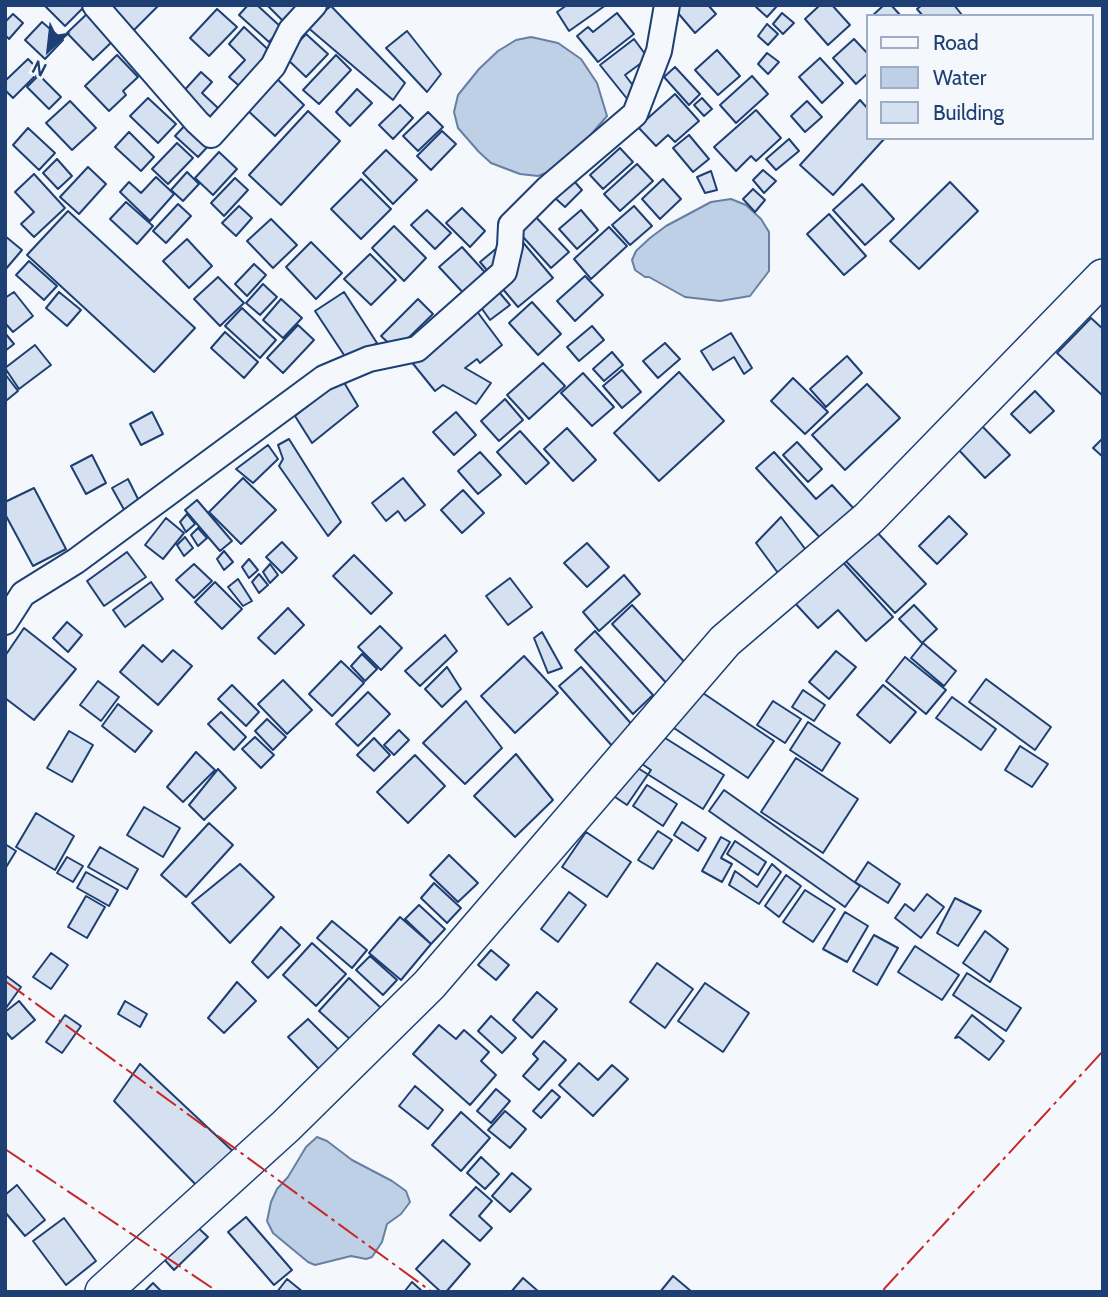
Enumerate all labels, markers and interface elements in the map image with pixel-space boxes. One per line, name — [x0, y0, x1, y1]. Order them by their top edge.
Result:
north arrow — [14, 14, 84, 84]
legend — [866, 14, 1094, 140]
text: Road — [933, 30, 979, 55]
text: N — [28, 55, 50, 81]
text: Water — [933, 65, 986, 90]
text: Building — [933, 100, 1004, 125]

